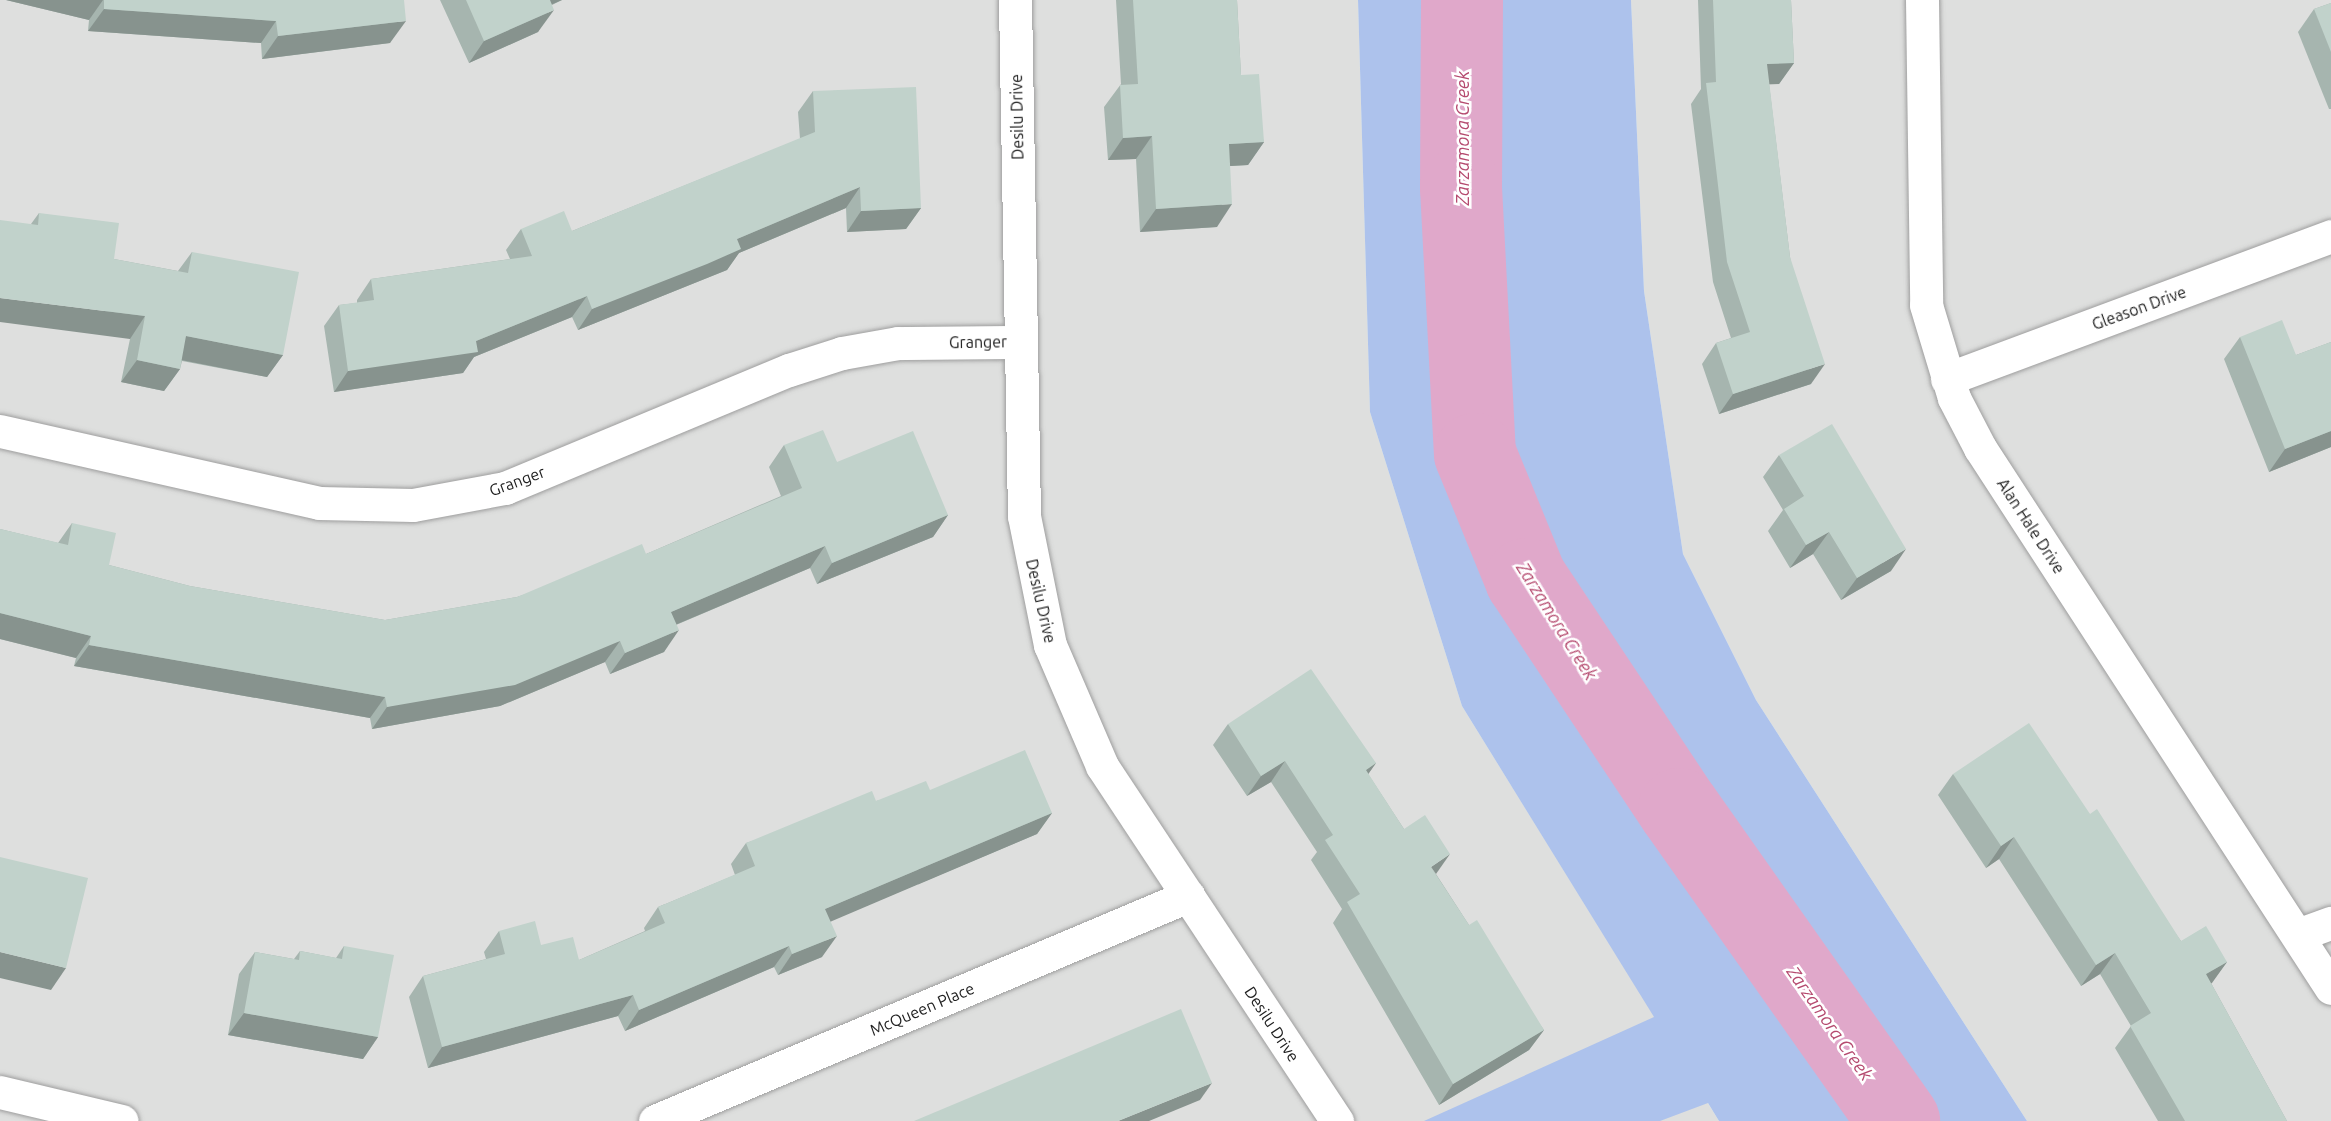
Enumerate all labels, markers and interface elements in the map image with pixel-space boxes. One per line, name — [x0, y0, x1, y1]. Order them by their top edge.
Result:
water label: Zarzamora Creek — [1451, 71, 1473, 205]
street label: Desilu Drive — [1007, 74, 1027, 160]
street label: Gleason Drive — [2089, 282, 2189, 334]
street label: Granger — [949, 332, 1007, 352]
street label: Granger — [486, 462, 548, 500]
street label: Alan Hale Drive — [1993, 475, 2069, 577]
street label: Desilu Drive — [1022, 557, 1060, 645]
water label: Zarzamora Creek — [1512, 558, 1602, 684]
water label: Zarzamora Creek — [1783, 962, 1877, 1084]
street label: McQueen Place — [867, 978, 977, 1040]
street label: Desilu Drive — [1241, 983, 1303, 1065]

